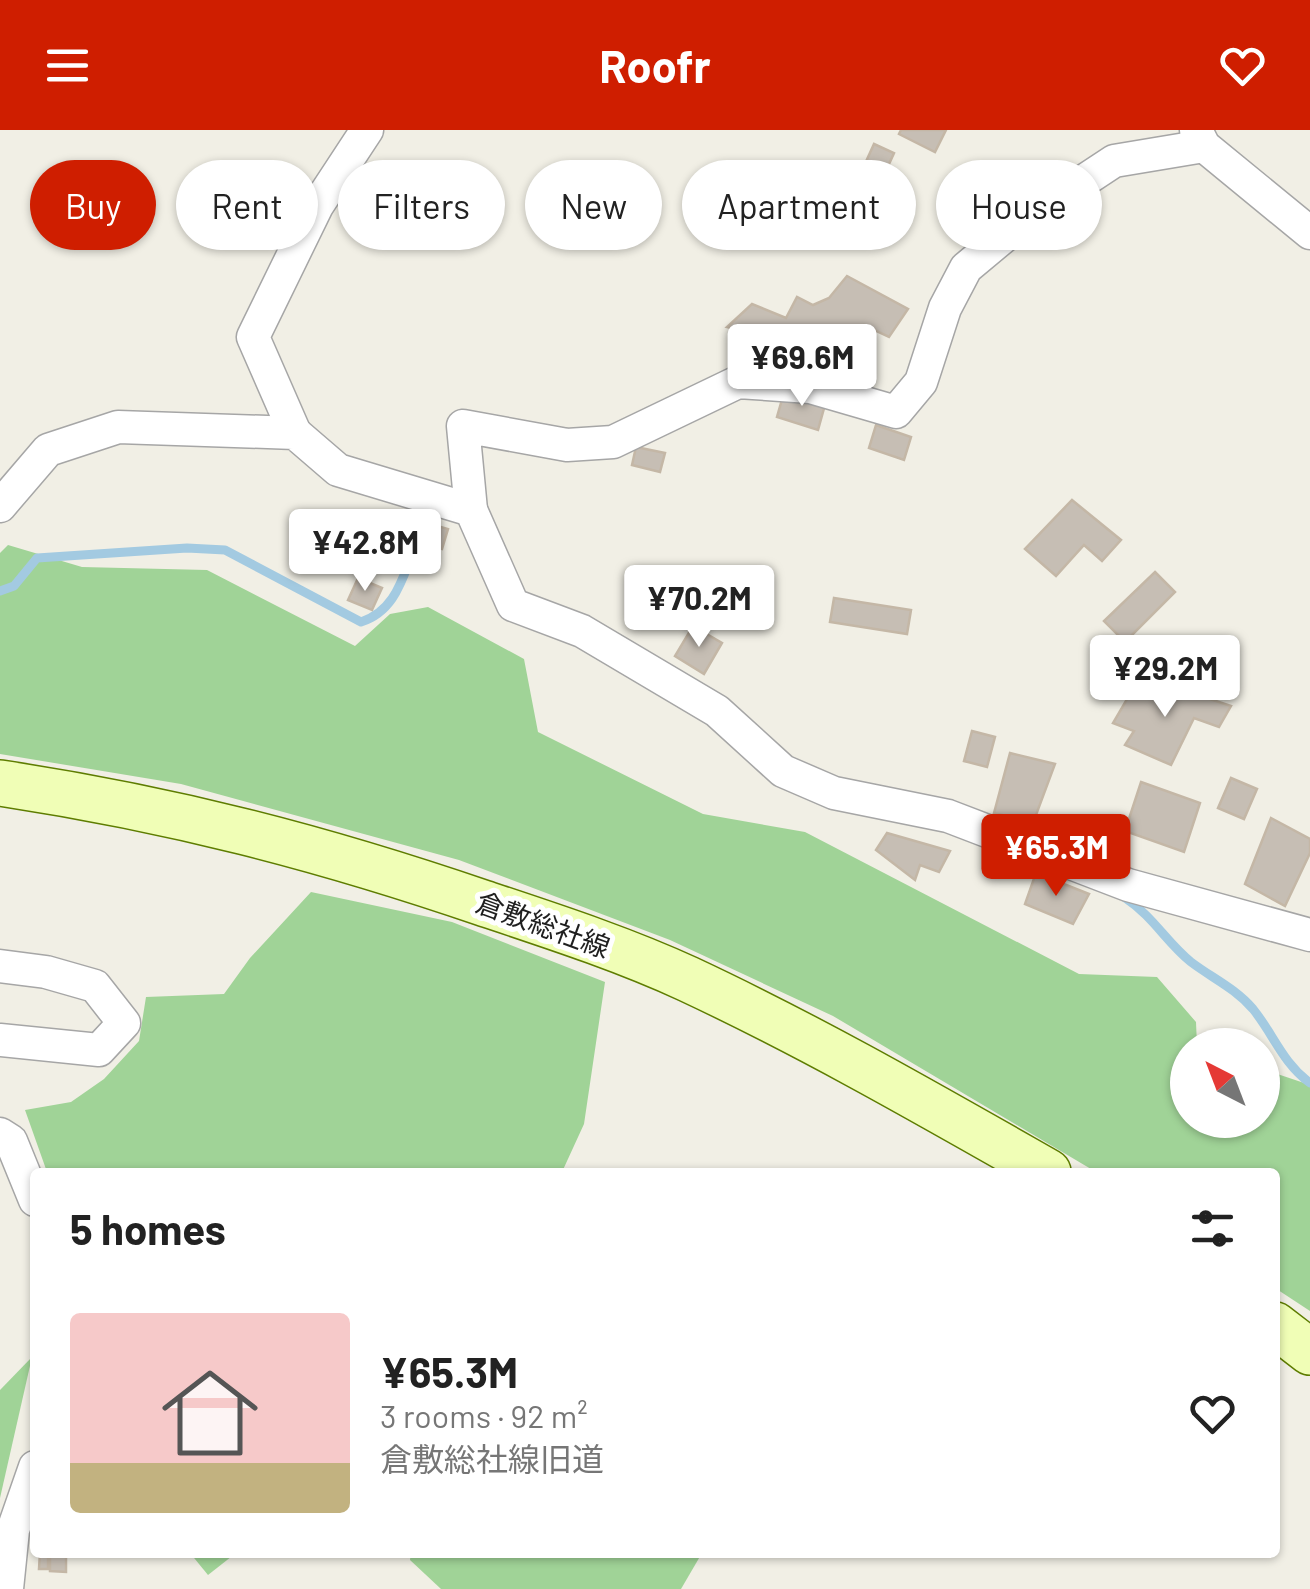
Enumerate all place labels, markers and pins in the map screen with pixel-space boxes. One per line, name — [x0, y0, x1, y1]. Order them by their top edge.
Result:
pin: ¥69.6M — [721, 324, 883, 409]
pin: ¥42.8M — [284, 509, 446, 594]
pin: ¥70.2M — [618, 565, 780, 650]
pin: ¥29.2M — [1084, 635, 1246, 720]
pin: ¥65.3M — [975, 814, 1137, 899]

